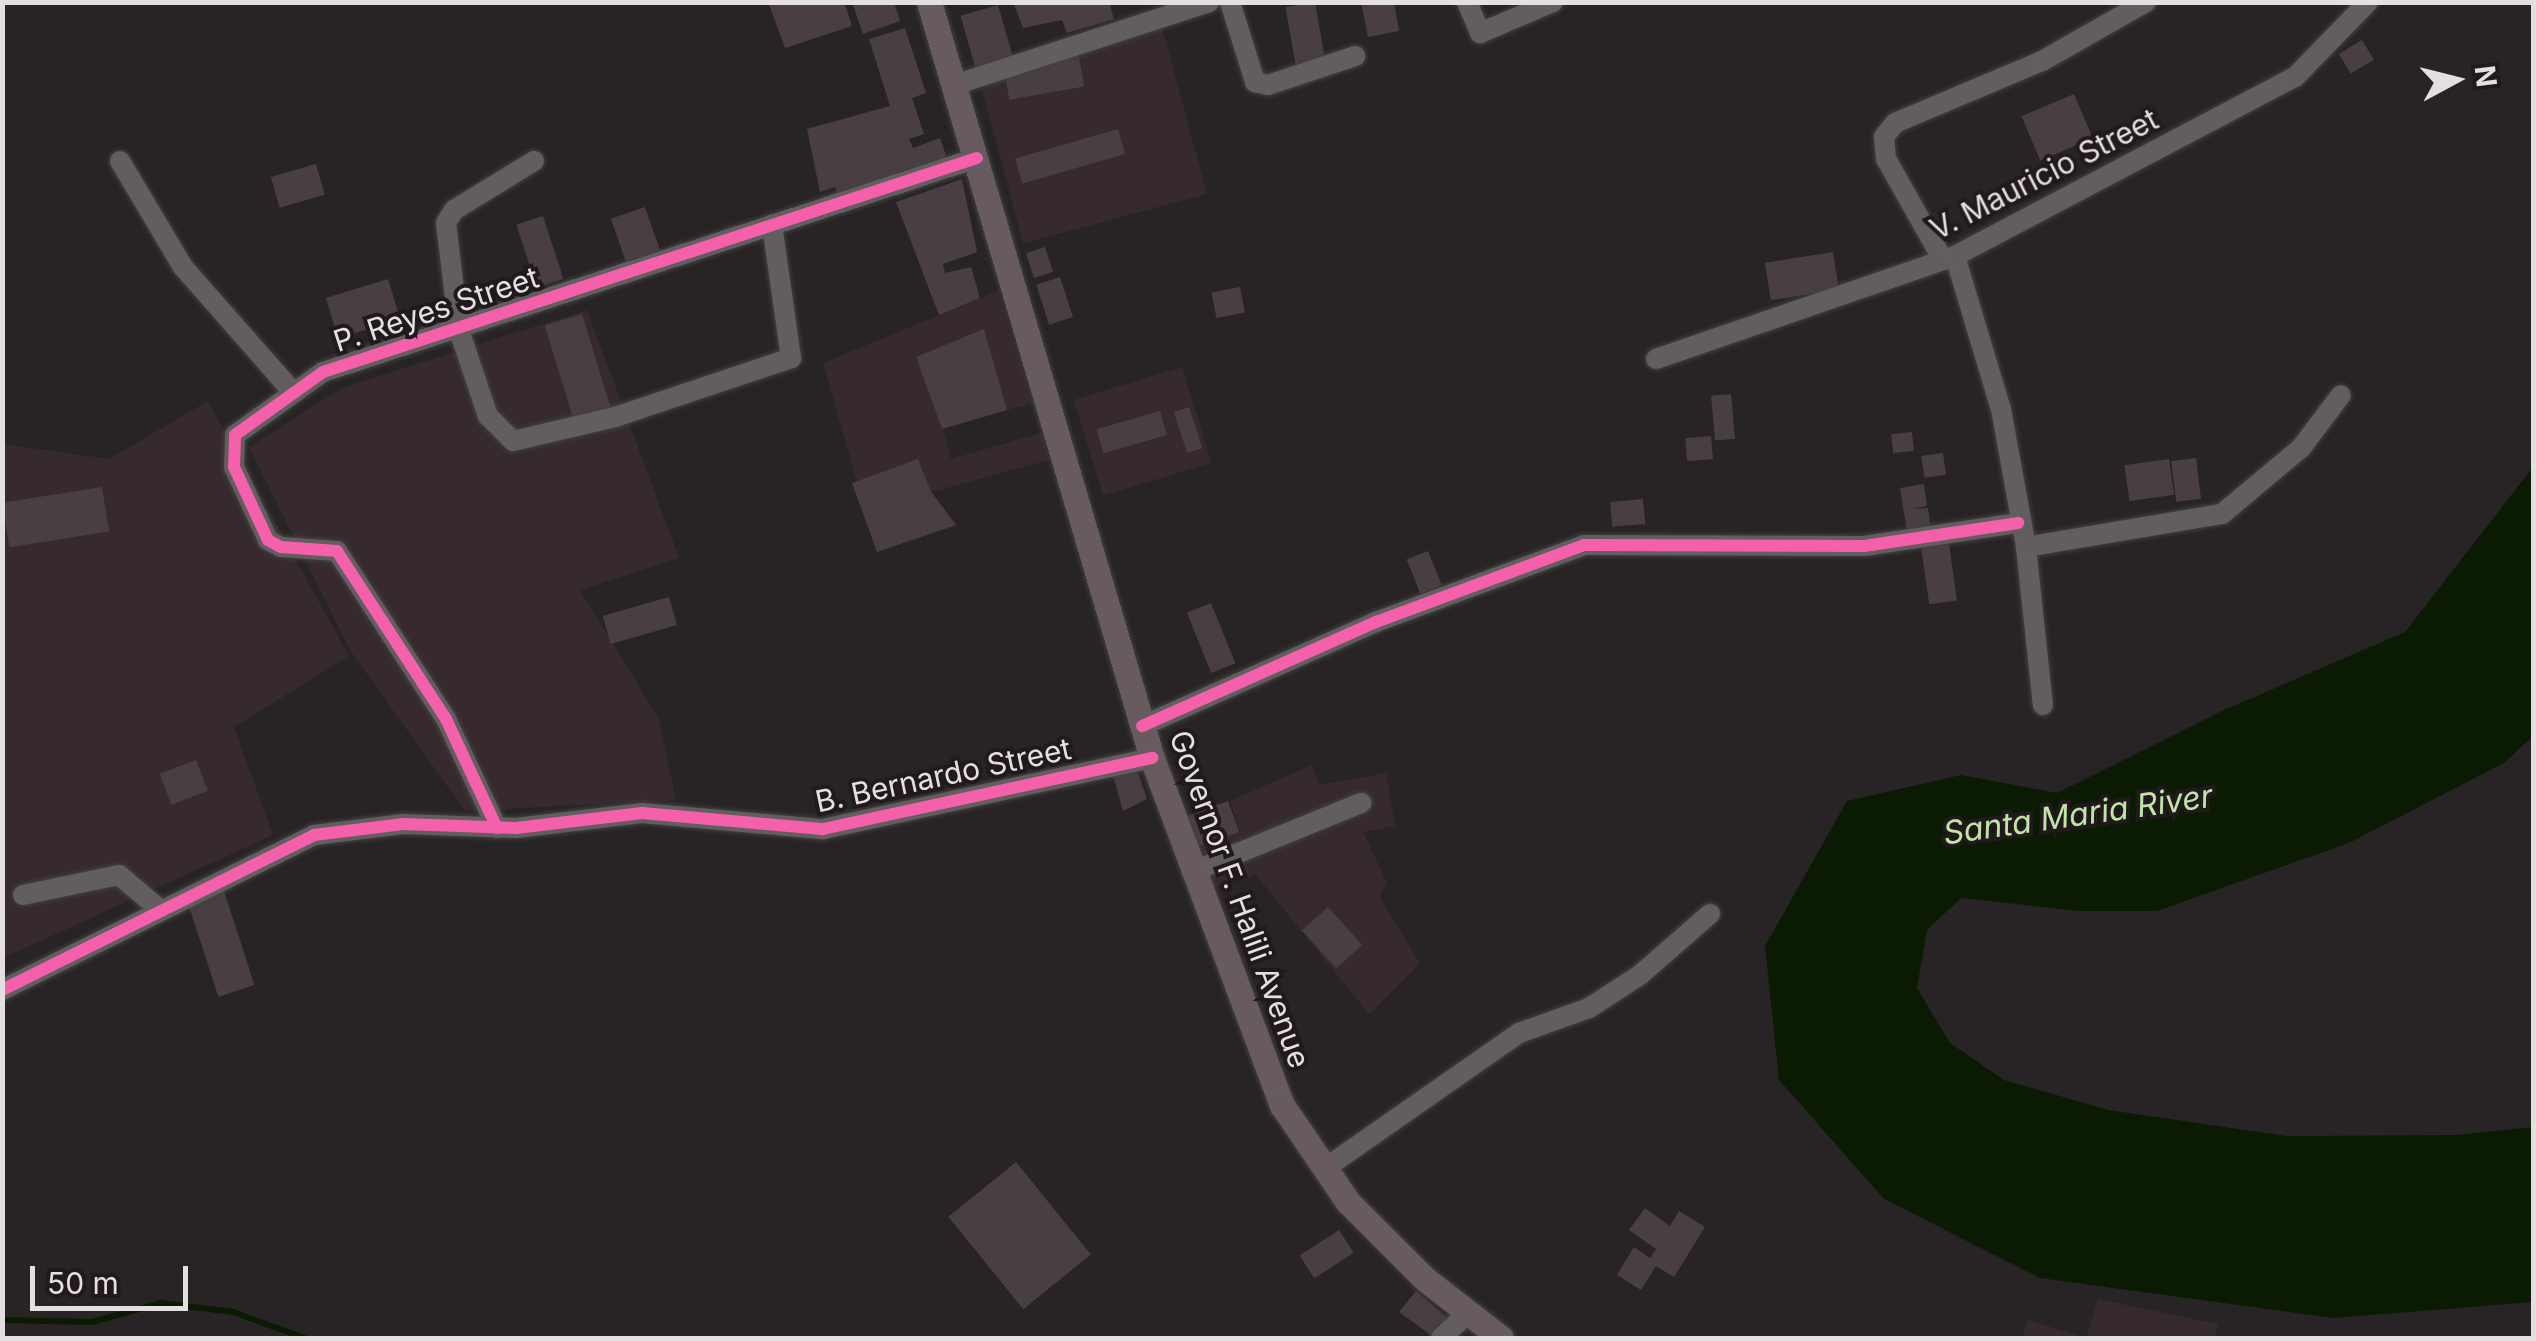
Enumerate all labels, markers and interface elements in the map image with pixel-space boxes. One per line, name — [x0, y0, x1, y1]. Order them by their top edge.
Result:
north arrow — [2406, 30, 2506, 130]
text: N — [2468, 64, 2504, 89]
street label: V. Mauricio Street — [1924, 101, 2164, 247]
street label: P. Reyes Street — [329, 259, 543, 359]
street label: Governor F. Halili Avenue — [1162, 725, 1318, 1073]
street label: B. Bernardo Street — [812, 730, 1074, 820]
water label: Santa Maria River — [1941, 777, 2215, 853]
scale bar — [35, 1246, 192, 1308]
text: 50 m — [47, 1265, 119, 1301]

